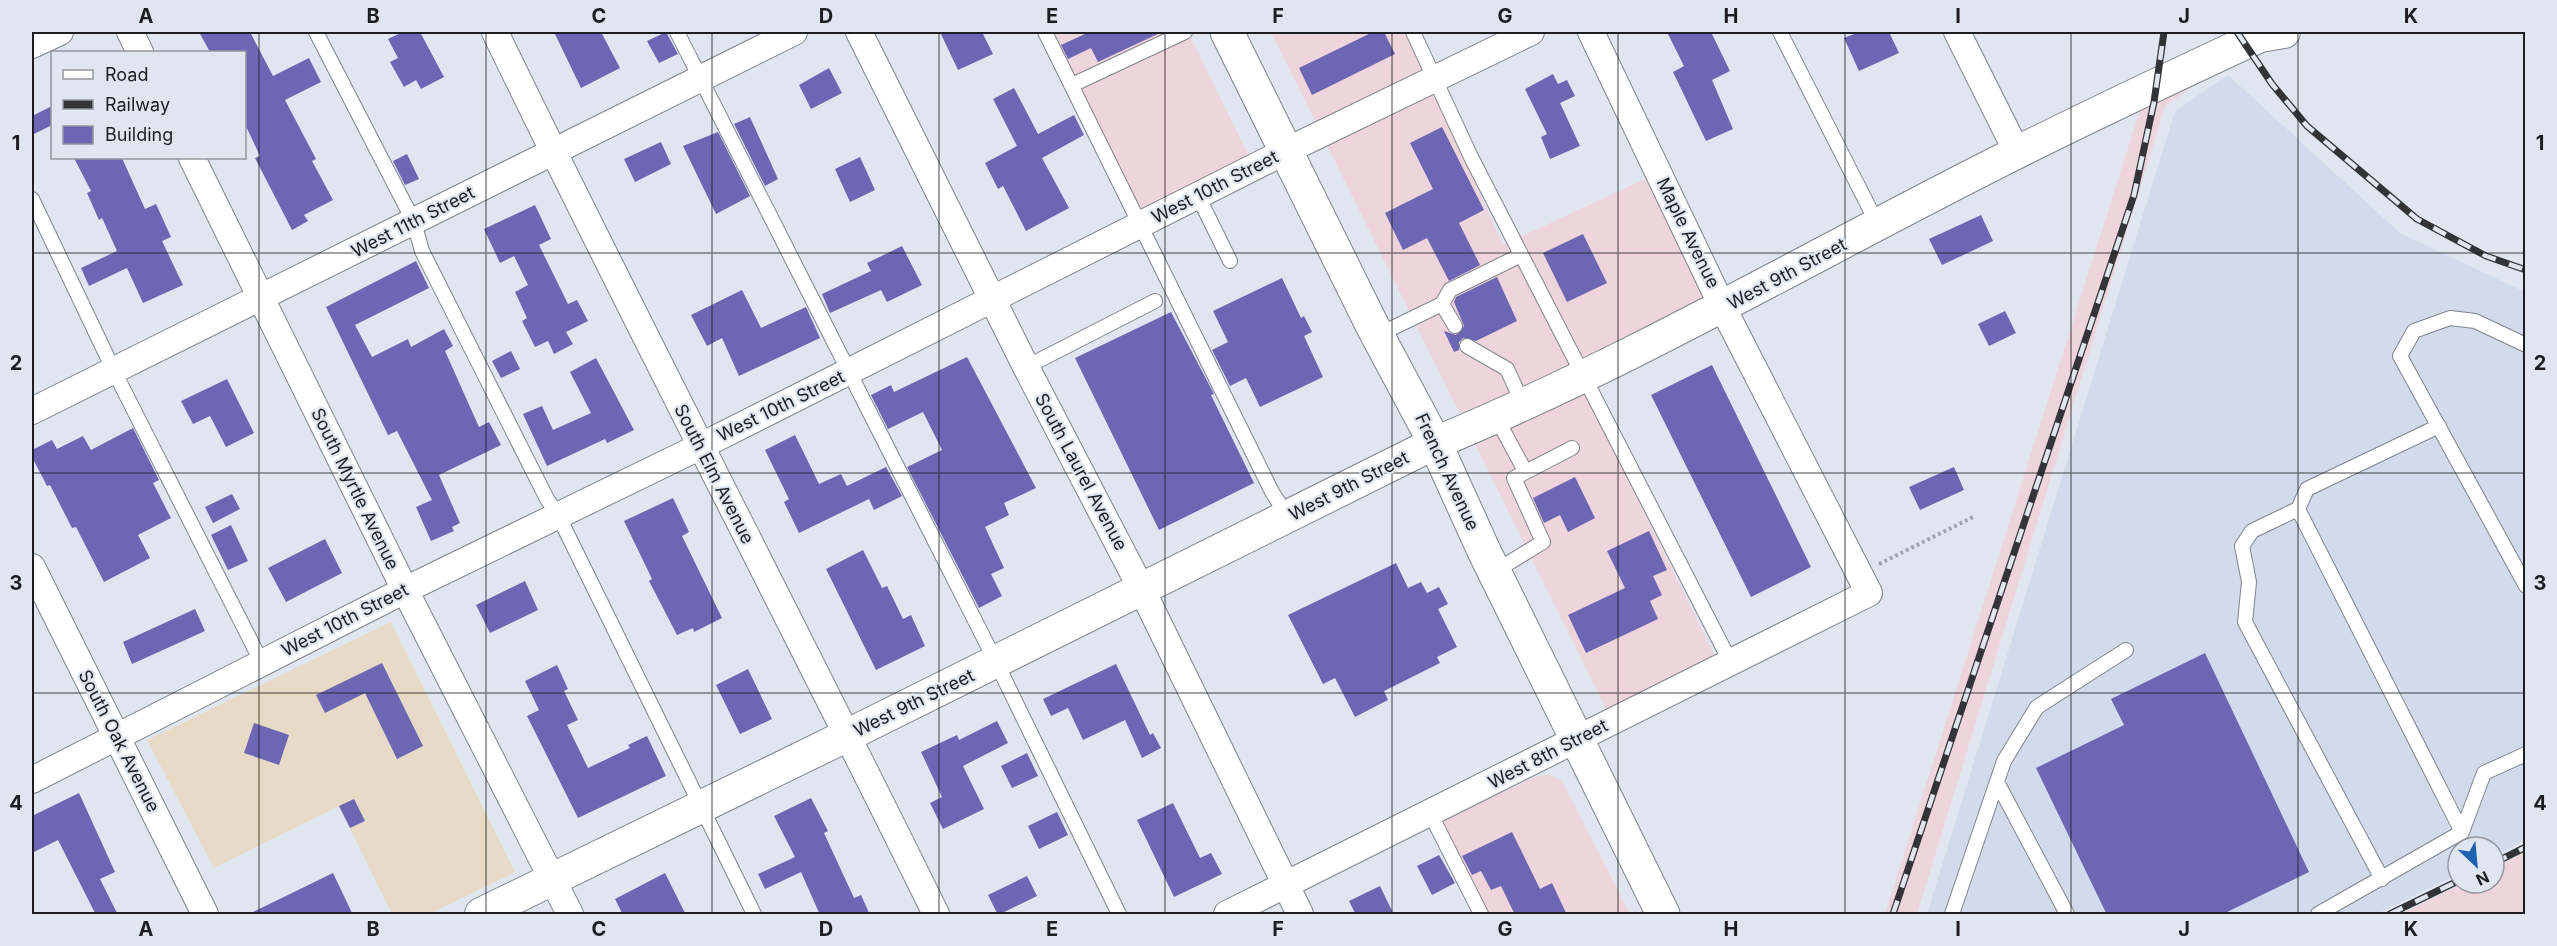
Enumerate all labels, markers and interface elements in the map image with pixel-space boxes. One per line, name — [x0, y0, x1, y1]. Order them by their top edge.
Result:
text: A — [139, 4, 154, 28]
text: B — [366, 4, 380, 28]
text: C — [592, 4, 606, 28]
text: D — [819, 4, 833, 28]
text: E — [1046, 4, 1058, 28]
text: F — [1272, 4, 1284, 28]
text: G — [1497, 4, 1513, 28]
text: H — [1724, 4, 1738, 28]
text: I — [1955, 4, 1961, 28]
text: J — [2178, 4, 2190, 28]
text: K — [2404, 4, 2418, 28]
legend — [51, 51, 246, 159]
text: Road — [105, 64, 148, 85]
text: Railway — [105, 94, 170, 115]
text: Building — [105, 124, 173, 145]
text: 1 — [12, 131, 20, 155]
text: 1 — [2536, 131, 2544, 155]
street label: West 10th Street — [1148, 146, 1282, 227]
street label: Maple Avenue — [1653, 174, 1724, 292]
street label: West 11th Street — [348, 181, 478, 262]
street label: West 9th Street — [1724, 233, 1850, 314]
text: 2 — [10, 351, 22, 375]
text: 2 — [2534, 351, 2546, 375]
street label: West 10th Street — [714, 366, 848, 445]
street label: South Laurel Avenue — [1031, 390, 1132, 554]
street label: South Elm Avenue — [670, 400, 759, 547]
street label: South Myrtle Avenue — [307, 405, 404, 573]
street label: French Avenue — [1411, 410, 1484, 534]
street label: West 9th Street — [1285, 446, 1412, 525]
text: 3 — [10, 571, 22, 595]
text: 3 — [2534, 571, 2546, 595]
street label: West 10th Street — [278, 579, 412, 660]
street label: West 9th Street — [850, 664, 978, 741]
street label: South Oak Avenue — [75, 666, 164, 815]
street label: West 8th Street — [1485, 714, 1611, 793]
text: 4 — [9, 791, 23, 815]
text: 4 — [2533, 791, 2547, 815]
north arrow — [2446, 835, 2506, 895]
text: N — [2473, 867, 2492, 890]
text: A — [139, 917, 154, 941]
text: B — [366, 917, 380, 941]
text: C — [592, 917, 606, 941]
text: D — [819, 917, 833, 941]
text: E — [1046, 917, 1058, 941]
text: F — [1272, 917, 1284, 941]
text: G — [1497, 917, 1513, 941]
text: H — [1724, 917, 1738, 941]
text: I — [1955, 917, 1961, 941]
text: J — [2178, 917, 2190, 941]
text: K — [2404, 917, 2418, 941]

